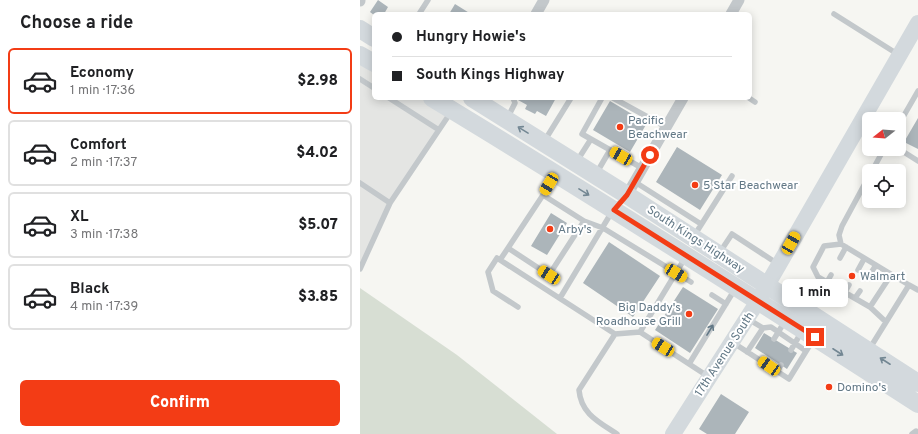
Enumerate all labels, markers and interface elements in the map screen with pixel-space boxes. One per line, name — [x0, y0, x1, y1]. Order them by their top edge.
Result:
text: Choose a ride — [20, 12, 133, 35]
text: Hungry Howie's — [416, 28, 526, 47]
icon: car — [22, 63, 58, 99]
text: Economy — [70, 64, 134, 83]
text: South Kings Highway — [416, 66, 565, 85]
text: $2.98 — [297, 72, 338, 91]
text: 1 min · 17:36 — [70, 83, 135, 99]
north arrow — [862, 112, 906, 156]
map controls — [862, 112, 906, 208]
place label: Pacific Beachwear — [628, 113, 688, 143]
marker: Pacific Beachwear — [615, 122, 625, 132]
one-way arrow — [517, 125, 529, 133]
icon: car — [22, 135, 58, 171]
text: Comfort — [70, 136, 127, 155]
text: $4.02 — [296, 144, 338, 163]
car — [608, 145, 634, 167]
route start — [641, 146, 659, 164]
text: 2 min · 17:37 — [70, 155, 137, 171]
button: locate — [862, 164, 906, 208]
car — [538, 171, 560, 197]
place label: 5 Star Beachwear — [703, 178, 799, 194]
marker: 5 Star Beachwear — [690, 180, 700, 190]
one-way arrow — [578, 188, 589, 196]
street label: South Kings Highway — [644, 202, 747, 277]
icon: car — [22, 207, 58, 243]
text: XL — [70, 208, 88, 227]
text: $5.07 — [298, 216, 338, 235]
place label: Arby's — [558, 222, 592, 238]
marker: Arby's — [545, 224, 555, 234]
text: 3 min · 17:38 — [70, 227, 138, 243]
car — [780, 230, 802, 256]
car — [663, 262, 689, 284]
car — [536, 263, 562, 287]
place label: Walmart — [860, 269, 905, 285]
marker: Walmart — [847, 271, 857, 281]
icon: car — [22, 279, 58, 315]
callout: 1 min — [782, 279, 848, 307]
text: Black — [70, 280, 110, 299]
text: 1 min — [799, 285, 831, 301]
text: $3.85 — [298, 288, 338, 307]
text: 4 min · 17:39 — [70, 299, 138, 315]
place label: Big Daddy's Roadhouse Grill — [596, 300, 681, 330]
marker: Big Daddy's Roadhouse Grill — [684, 309, 694, 319]
street label: 17th Avenue South — [691, 309, 758, 400]
one-way arrow — [706, 324, 714, 336]
route end — [806, 328, 824, 346]
car — [650, 336, 676, 358]
one-way arrow — [833, 348, 844, 356]
car — [756, 354, 782, 378]
one-way arrow — [880, 357, 891, 365]
button: Confirm — [20, 380, 340, 426]
place label: Domino's — [837, 380, 887, 396]
marker: Domino's — [824, 382, 834, 392]

